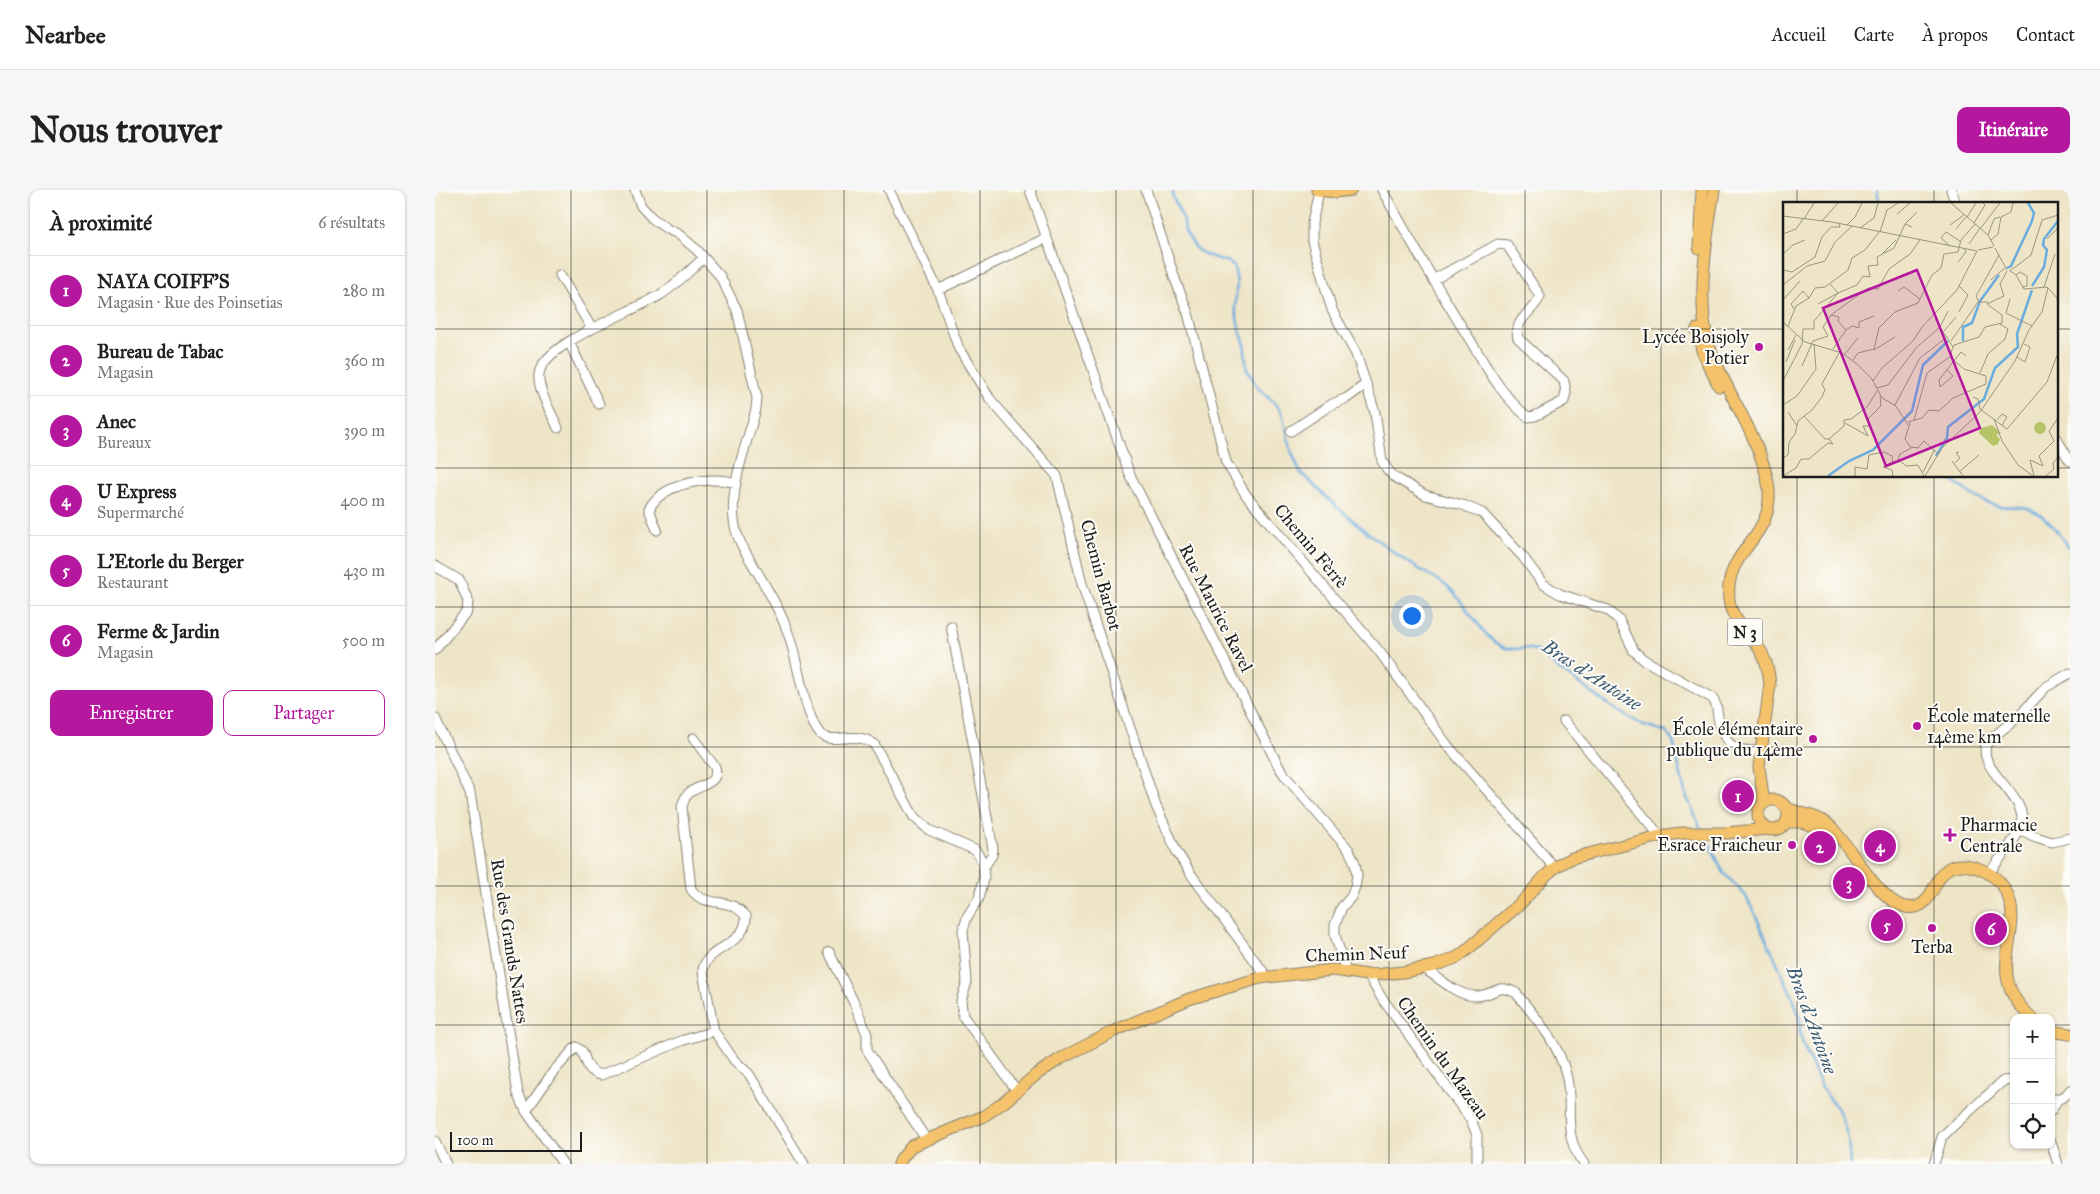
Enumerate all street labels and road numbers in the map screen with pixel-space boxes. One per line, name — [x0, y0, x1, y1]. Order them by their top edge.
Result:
street label: Chemin Fèrrè — [1269, 499, 1353, 593]
street label: Chemin Barbot — [1076, 517, 1127, 633]
street label: Rue Maurice Ravel — [1174, 540, 1258, 676]
road number: N 3 — [1727, 618, 1763, 646]
street label: Rue des Grands Nattes — [486, 857, 534, 1025]
street label: Chemin Neuf — [1305, 941, 1410, 967]
street label: Chemin du Mazeau — [1392, 992, 1494, 1124]

